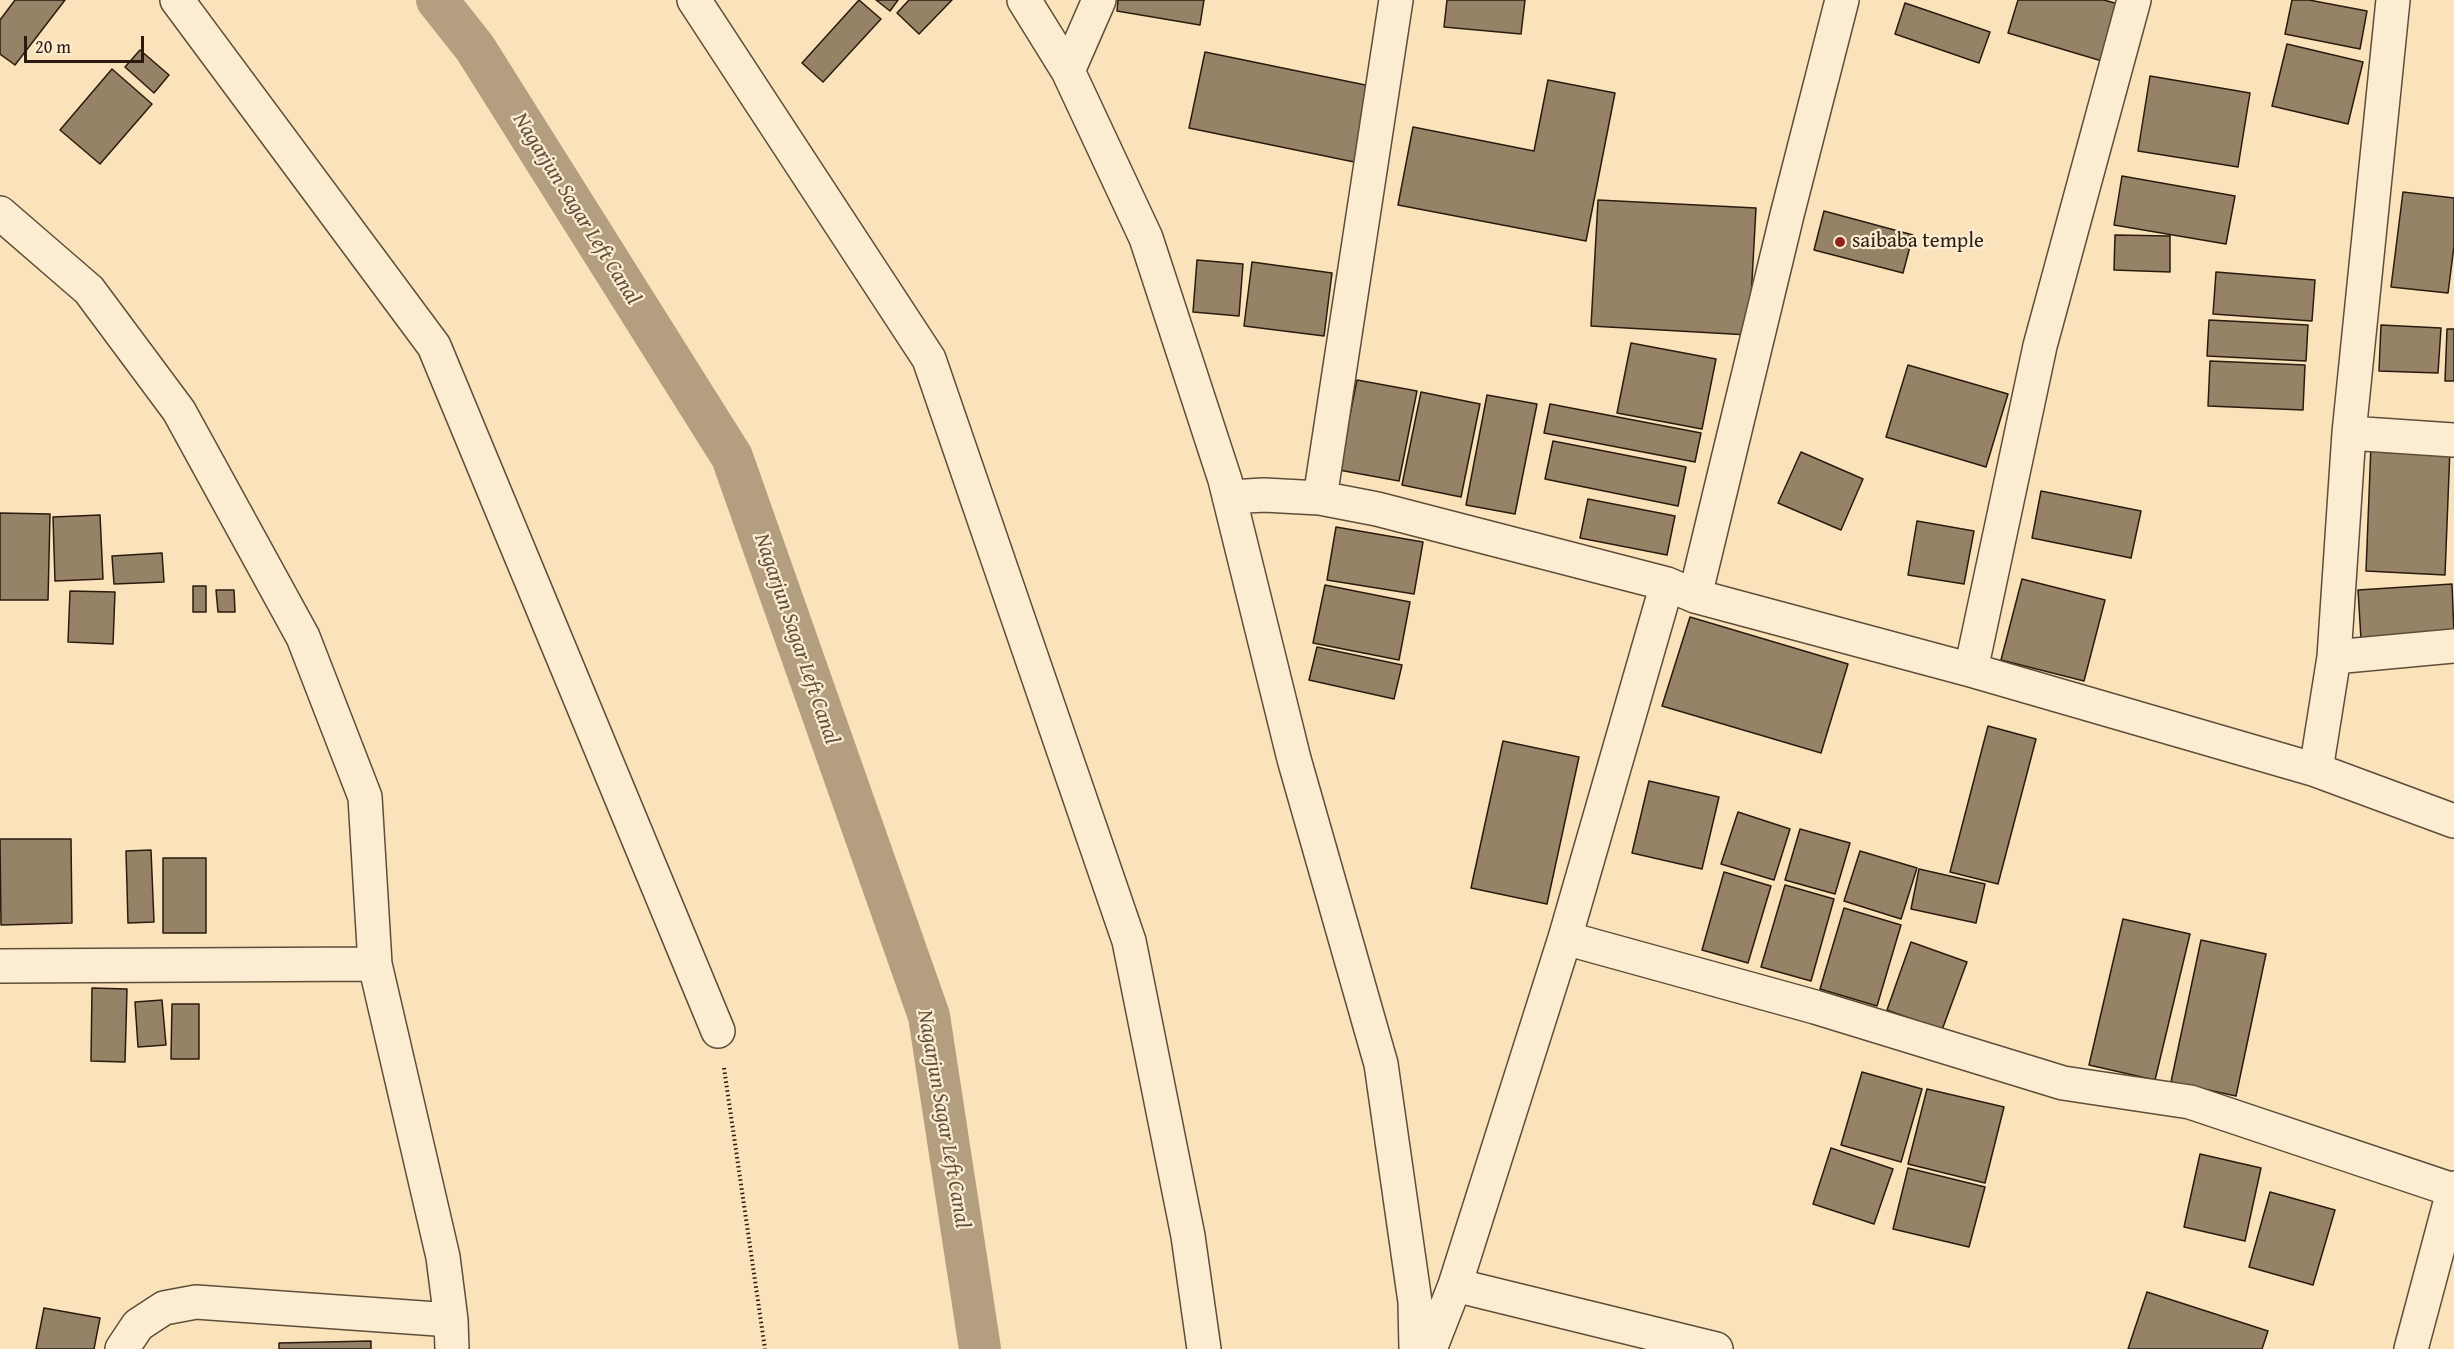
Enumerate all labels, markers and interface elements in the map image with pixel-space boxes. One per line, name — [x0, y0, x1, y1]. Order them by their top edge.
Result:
scale bar — [27, 24, 147, 62]
text: 20 m — [35, 33, 71, 60]
water label: Nagarjun Sagar Left Canal — [506, 108, 646, 310]
place label: saibaba temple — [1852, 229, 1984, 255]
marker: saibaba temple — [1833, 235, 1847, 249]
water label: Nagarjun Sagar Left Canal — [747, 530, 845, 748]
water label: Nagarjun Sagar Left Canal — [911, 1008, 975, 1230]

